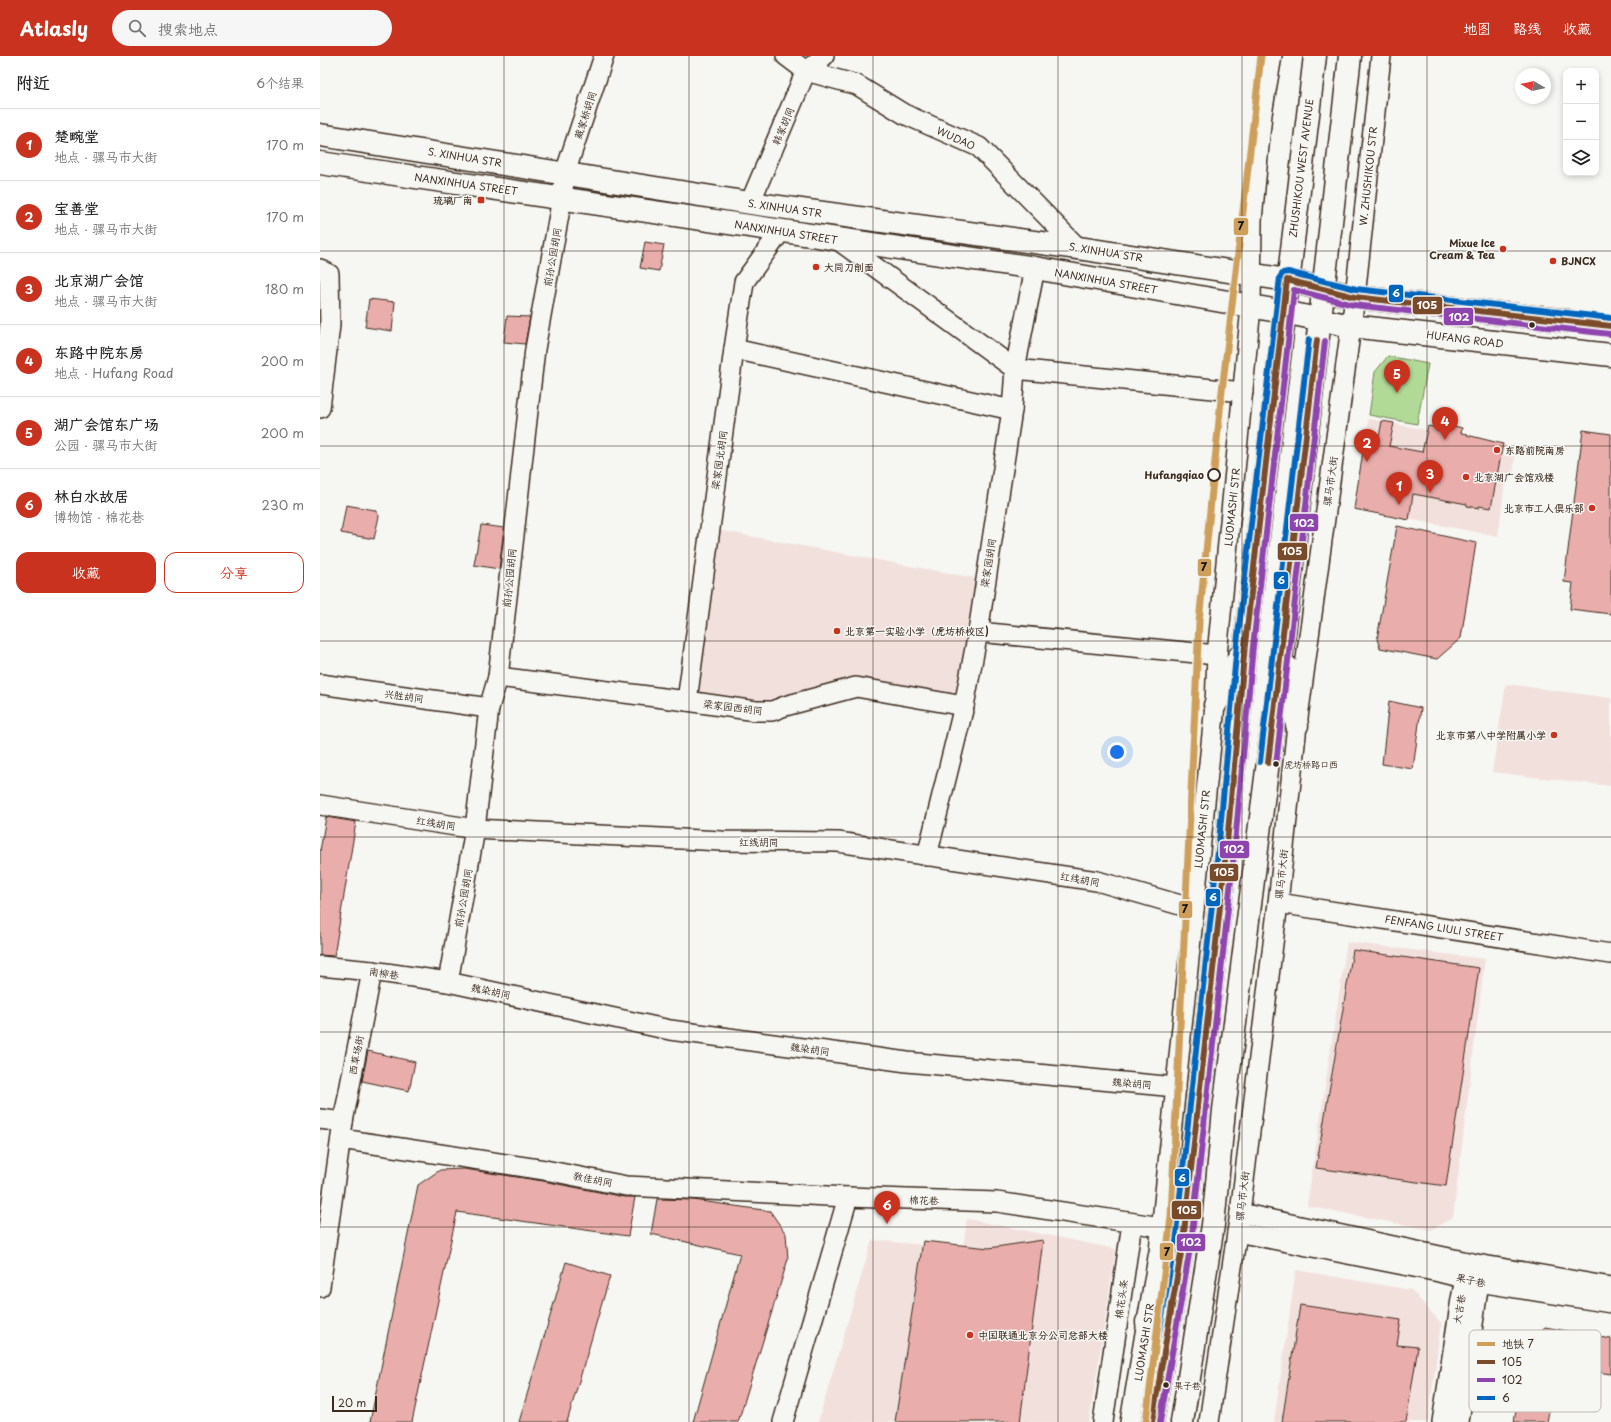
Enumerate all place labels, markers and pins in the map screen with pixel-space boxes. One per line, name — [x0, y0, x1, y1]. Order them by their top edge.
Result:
place label: 琉璃厂南 — [433, 192, 473, 207]
marker: 琉璃厂南 — [476, 195, 486, 205]
place label: Mixue Ice Cream & Tea — [1429, 235, 1496, 262]
marker: Mixue Ice Cream & Tea — [1498, 244, 1508, 254]
place label: BJNCX — [1561, 253, 1597, 268]
marker: BJNCX — [1548, 256, 1558, 266]
place label: 大同刀削面 — [824, 259, 874, 274]
marker: 大同刀削面 — [811, 262, 821, 272]
unlabelled marker — [1527, 320, 1537, 330]
pin: 5 — [1384, 360, 1410, 393]
pin: 4 — [1432, 407, 1458, 440]
pin: 2 — [1354, 429, 1380, 462]
place label: 东路前院南房 — [1505, 442, 1565, 457]
marker: 东路前院南房 — [1492, 445, 1502, 455]
pin: 3 — [1417, 460, 1443, 493]
place label: Hufangqiao — [1144, 467, 1204, 482]
marker: Hufangqiao — [1207, 468, 1221, 482]
place label: 北京湖广会馆戏楼 — [1474, 469, 1554, 484]
pin: 1 — [1386, 472, 1412, 505]
marker: 北京湖广会馆戏楼 — [1461, 472, 1471, 482]
place label: 北京市工人俱乐部 — [1504, 500, 1584, 515]
marker: 北京市工人俱乐部 — [1587, 503, 1597, 513]
place label: 北京第一实验小学（虎坊桥校区) — [845, 623, 989, 638]
marker: 北京第一实验小学（虎坊桥校区) — [832, 626, 842, 636]
place label: 北京市第八中学附属小学 — [1436, 727, 1546, 742]
marker: 北京市第八中学附属小学 — [1549, 730, 1559, 740]
place label: 虎坊桥路口西 — [1284, 757, 1338, 771]
marker: 虎坊桥路口西 — [1271, 759, 1281, 769]
pin: 6 — [874, 1191, 900, 1224]
place label: 中国联通北京分公司总部大楼 — [978, 1327, 1108, 1342]
marker: 中国联通北京分公司总部大楼 — [965, 1330, 975, 1340]
place label: 果子巷 — [1174, 1378, 1201, 1392]
marker: 果子巷 — [1161, 1380, 1171, 1390]

